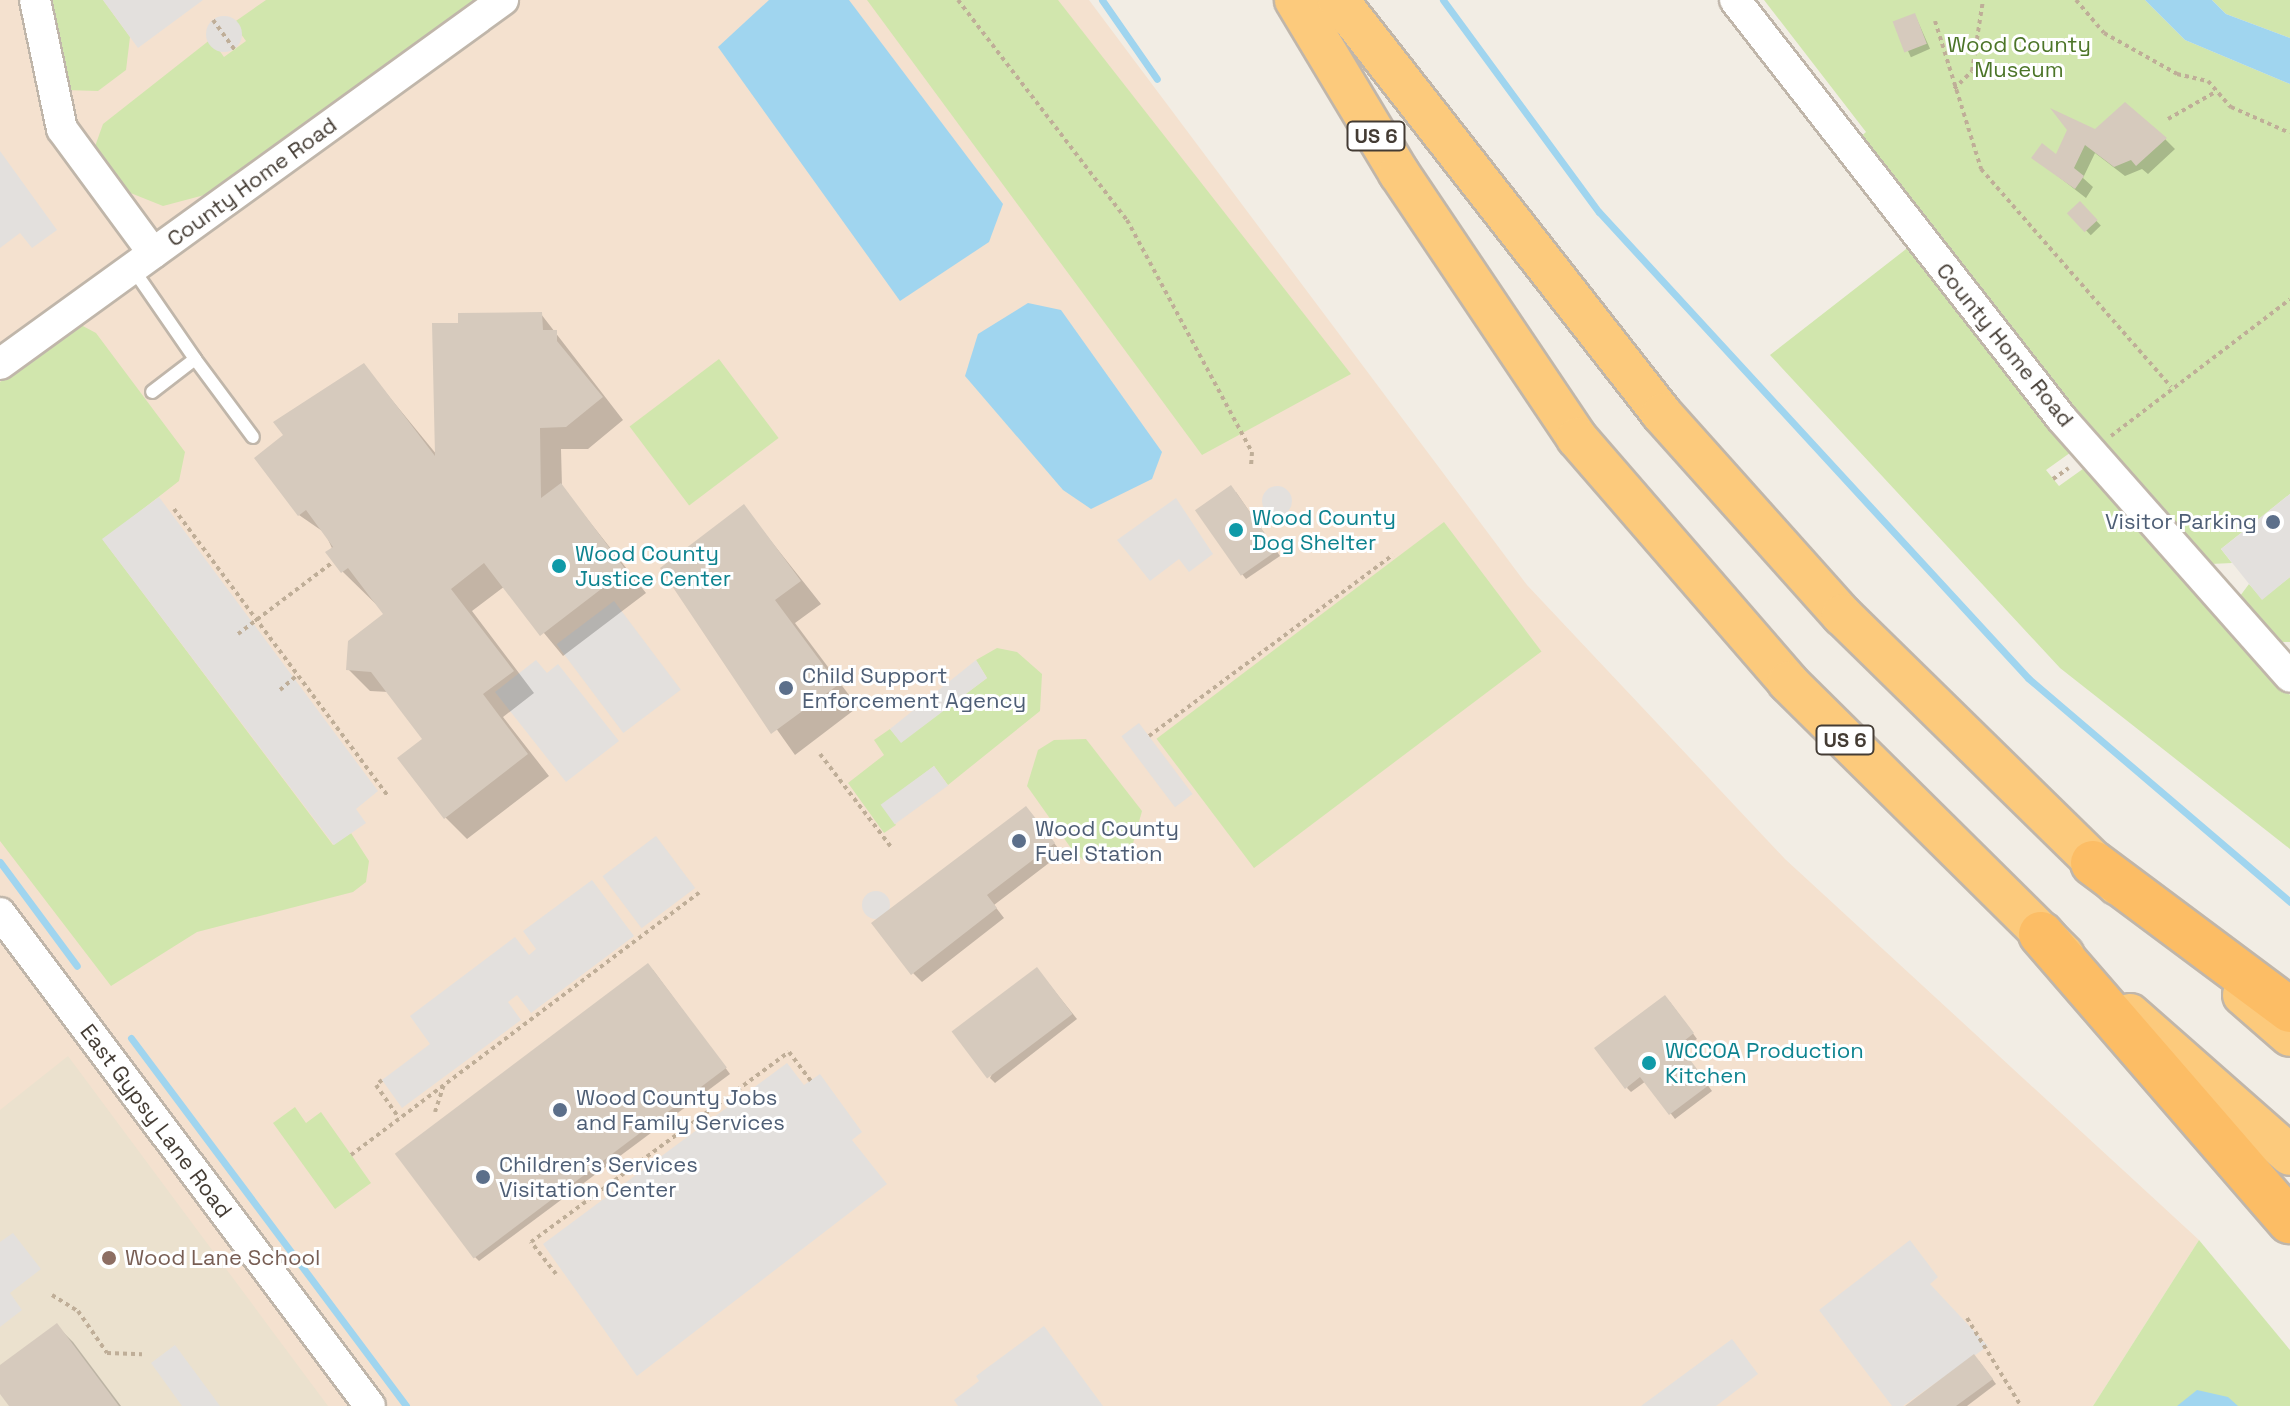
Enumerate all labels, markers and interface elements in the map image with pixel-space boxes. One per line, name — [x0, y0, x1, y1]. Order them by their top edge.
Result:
park label: Wood County Museum — [1947, 31, 2091, 82]
street label: County Home Road — [162, 112, 342, 252]
road number: US 6 — [1346, 120, 1406, 152]
street label: County Home Road — [1931, 258, 2079, 432]
place label: Wood County Dog Shelter — [1252, 504, 1396, 556]
place label: Visitor Parking — [2105, 509, 2257, 535]
marker: Visitor Parking — [2264, 513, 2282, 531]
marker: Wood County Dog Shelter — [1227, 521, 1245, 539]
place label: Wood County Justice Center — [575, 540, 731, 592]
marker: Wood County Justice Center — [550, 557, 568, 575]
place label: Child Support Enforcement Agency — [802, 662, 1026, 714]
marker: Child Support Enforcement Agency — [777, 679, 795, 697]
road number: US 6 — [1815, 724, 1875, 756]
place label: Wood County Fuel Station — [1035, 815, 1179, 866]
marker: Wood County Fuel Station — [1010, 832, 1028, 850]
street label: East Gypsy Lane Road — [75, 1019, 237, 1223]
place label: WCCOA Production Kitchen — [1665, 1037, 1864, 1088]
marker: WCCOA Production Kitchen — [1640, 1054, 1658, 1072]
place label: Wood County Jobs and Family Services — [576, 1084, 785, 1136]
marker: Wood County Jobs and Family Services — [551, 1101, 569, 1119]
place label: Children's Services Visitation Center — [499, 1151, 698, 1202]
marker: Children's Services Visitation Center — [474, 1168, 492, 1186]
place label: Wood Lane School — [125, 1245, 320, 1271]
marker: Wood Lane School — [100, 1249, 118, 1267]

